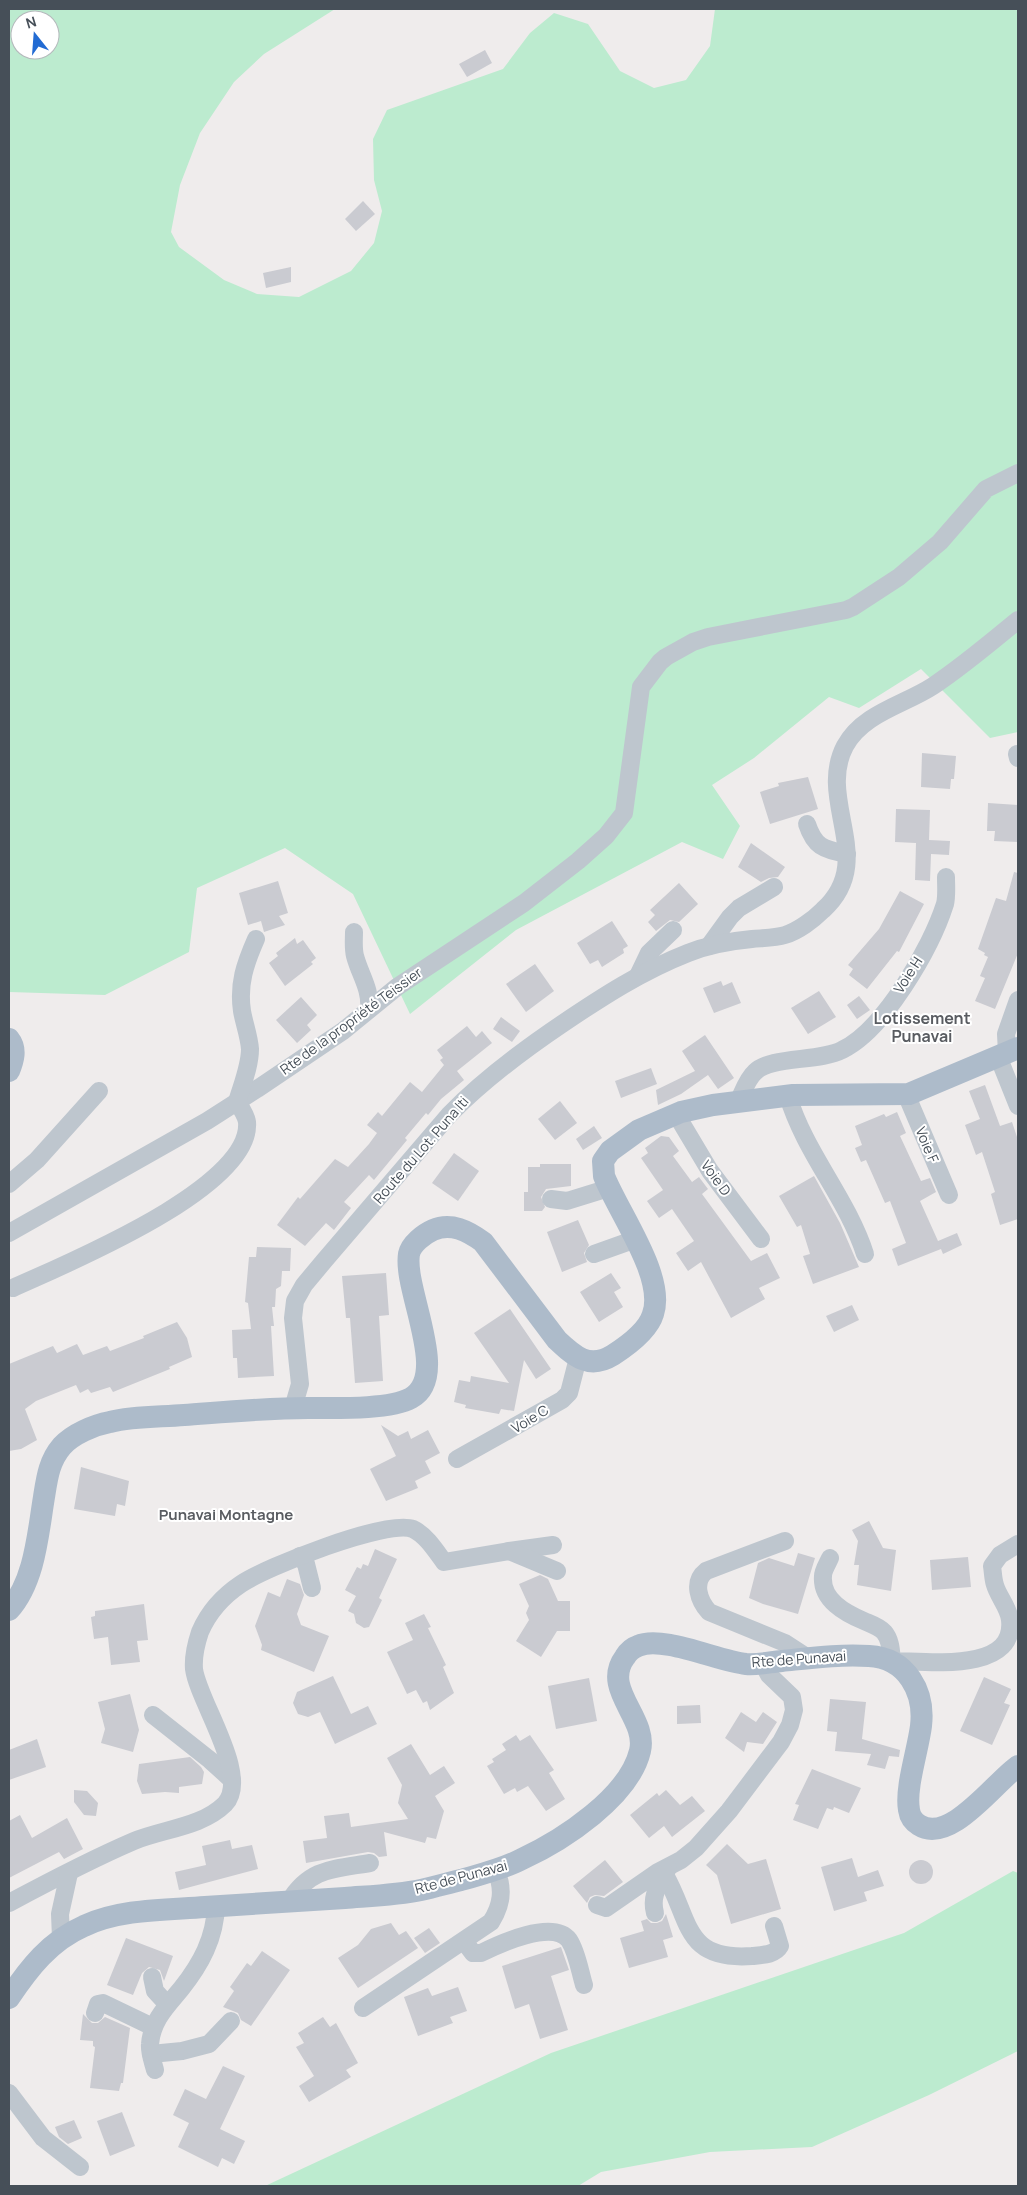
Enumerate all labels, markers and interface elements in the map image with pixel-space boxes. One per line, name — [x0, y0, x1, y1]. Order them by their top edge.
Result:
north arrow — [10, 10, 60, 60]
text: N — [23, 12, 39, 33]
street label: Voie H — [889, 953, 926, 997]
street label: Rte de la propriété Teissier — [276, 963, 425, 1079]
district label: Lotissement Punavai — [873, 1007, 971, 1047]
street label: Route du Lot. Puna Iti — [369, 1092, 473, 1207]
street label: Voie F — [911, 1124, 943, 1166]
street label: Voie D — [697, 1156, 736, 1199]
street label: Voie C — [508, 1400, 552, 1437]
district label: Punavai Montagne — [159, 1504, 293, 1525]
street label: Rte de Punavai — [751, 1646, 847, 1671]
street label: Rte de Punavai — [413, 1855, 509, 1898]

